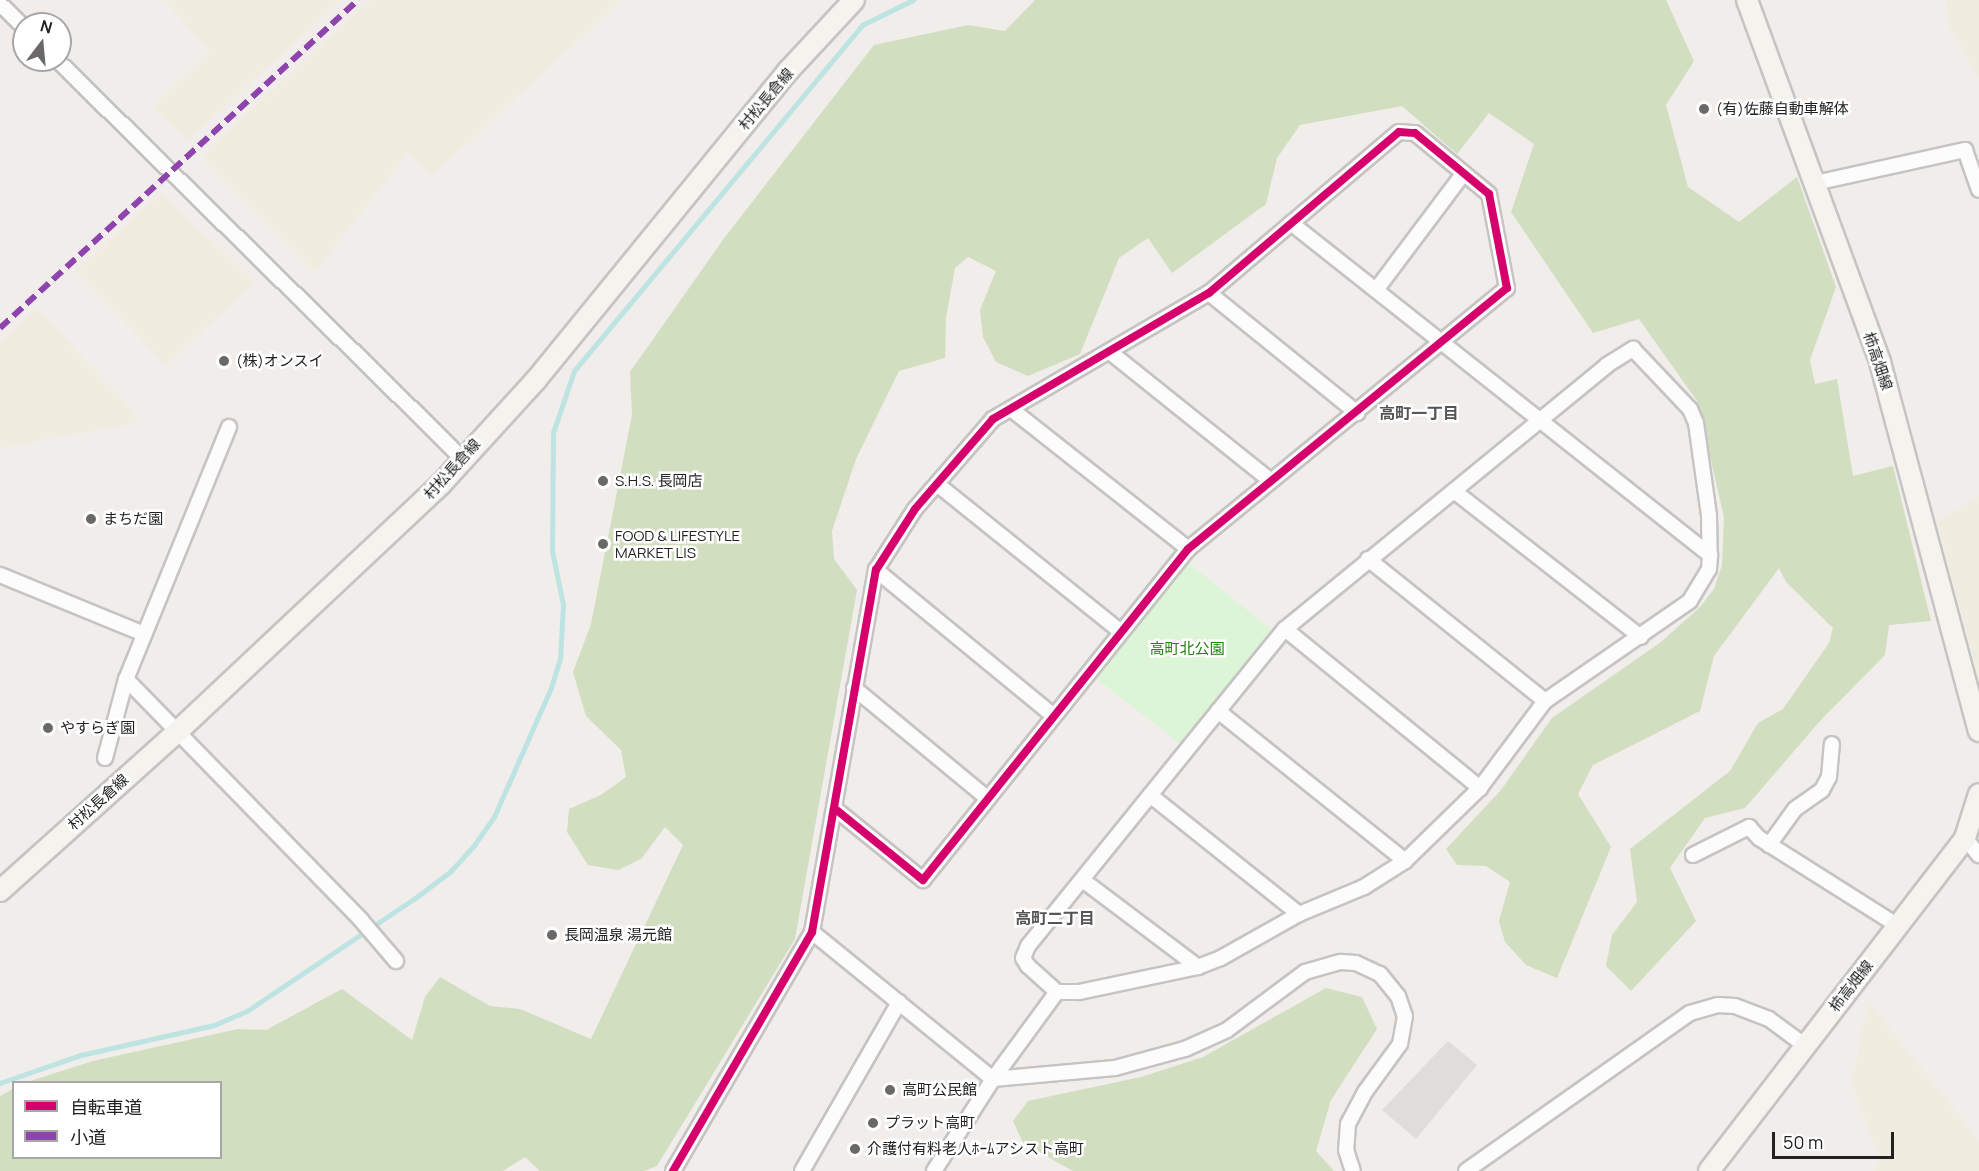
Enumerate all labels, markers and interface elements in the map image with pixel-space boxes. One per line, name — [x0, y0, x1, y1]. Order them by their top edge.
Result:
north arrow — [12, 12, 72, 72]
text: N — [38, 14, 55, 39]
street label: 村松長倉線 — [735, 64, 797, 134]
place label: (有)佐藤自動車解体 — [1716, 100, 1849, 118]
marker: (有)佐藤自動車解体 — [1697, 102, 1711, 116]
street label: 柿高畑線 — [1860, 330, 1896, 392]
place label: (株)オンスイ — [236, 352, 324, 370]
marker: (株)オンスイ — [217, 354, 231, 368]
district label: 高町一丁目 — [1379, 403, 1459, 423]
street label: 村松長倉線 — [420, 435, 484, 503]
place label: S.H.S. 長岡店 — [615, 472, 702, 490]
marker: S.H.S. 長岡店 — [596, 474, 610, 488]
place label: まちだ園 — [103, 510, 163, 528]
marker: まちだ園 — [84, 512, 98, 526]
place label: FOOD & LIFESTYLE MARKET LIS — [615, 526, 740, 561]
marker: FOOD & LIFESTYLE MARKET LIS — [596, 537, 610, 551]
park label: 高町北公園 — [1150, 640, 1224, 658]
place label: やすらぎ園 — [60, 719, 135, 737]
marker: やすらぎ園 — [41, 721, 55, 735]
street label: 村松長倉線 — [64, 770, 132, 834]
district label: 高町二丁目 — [1015, 908, 1095, 928]
place label: 長岡温泉 湯元館 — [564, 926, 672, 944]
marker: 長岡温泉 湯元館 — [545, 928, 559, 942]
street label: 柿高畑線 — [1825, 957, 1877, 1015]
legend — [12, 1081, 222, 1159]
place label: 高町公民館 — [902, 1081, 977, 1099]
marker: 高町公民館 — [883, 1083, 897, 1097]
text: 自転車道 — [70, 1095, 142, 1119]
place label: プラット高町 — [885, 1114, 975, 1132]
marker: プラット高町 — [866, 1116, 880, 1130]
scale bar — [1775, 1120, 1896, 1158]
text: 小道 — [70, 1125, 106, 1149]
text: 50 m — [1783, 1130, 1823, 1154]
place label: 介護付有料老人ﾎｰﾑアシスト高町 — [867, 1140, 1084, 1158]
marker: 介護付有料老人ﾎｰﾑアシスト高町 — [848, 1142, 862, 1156]

